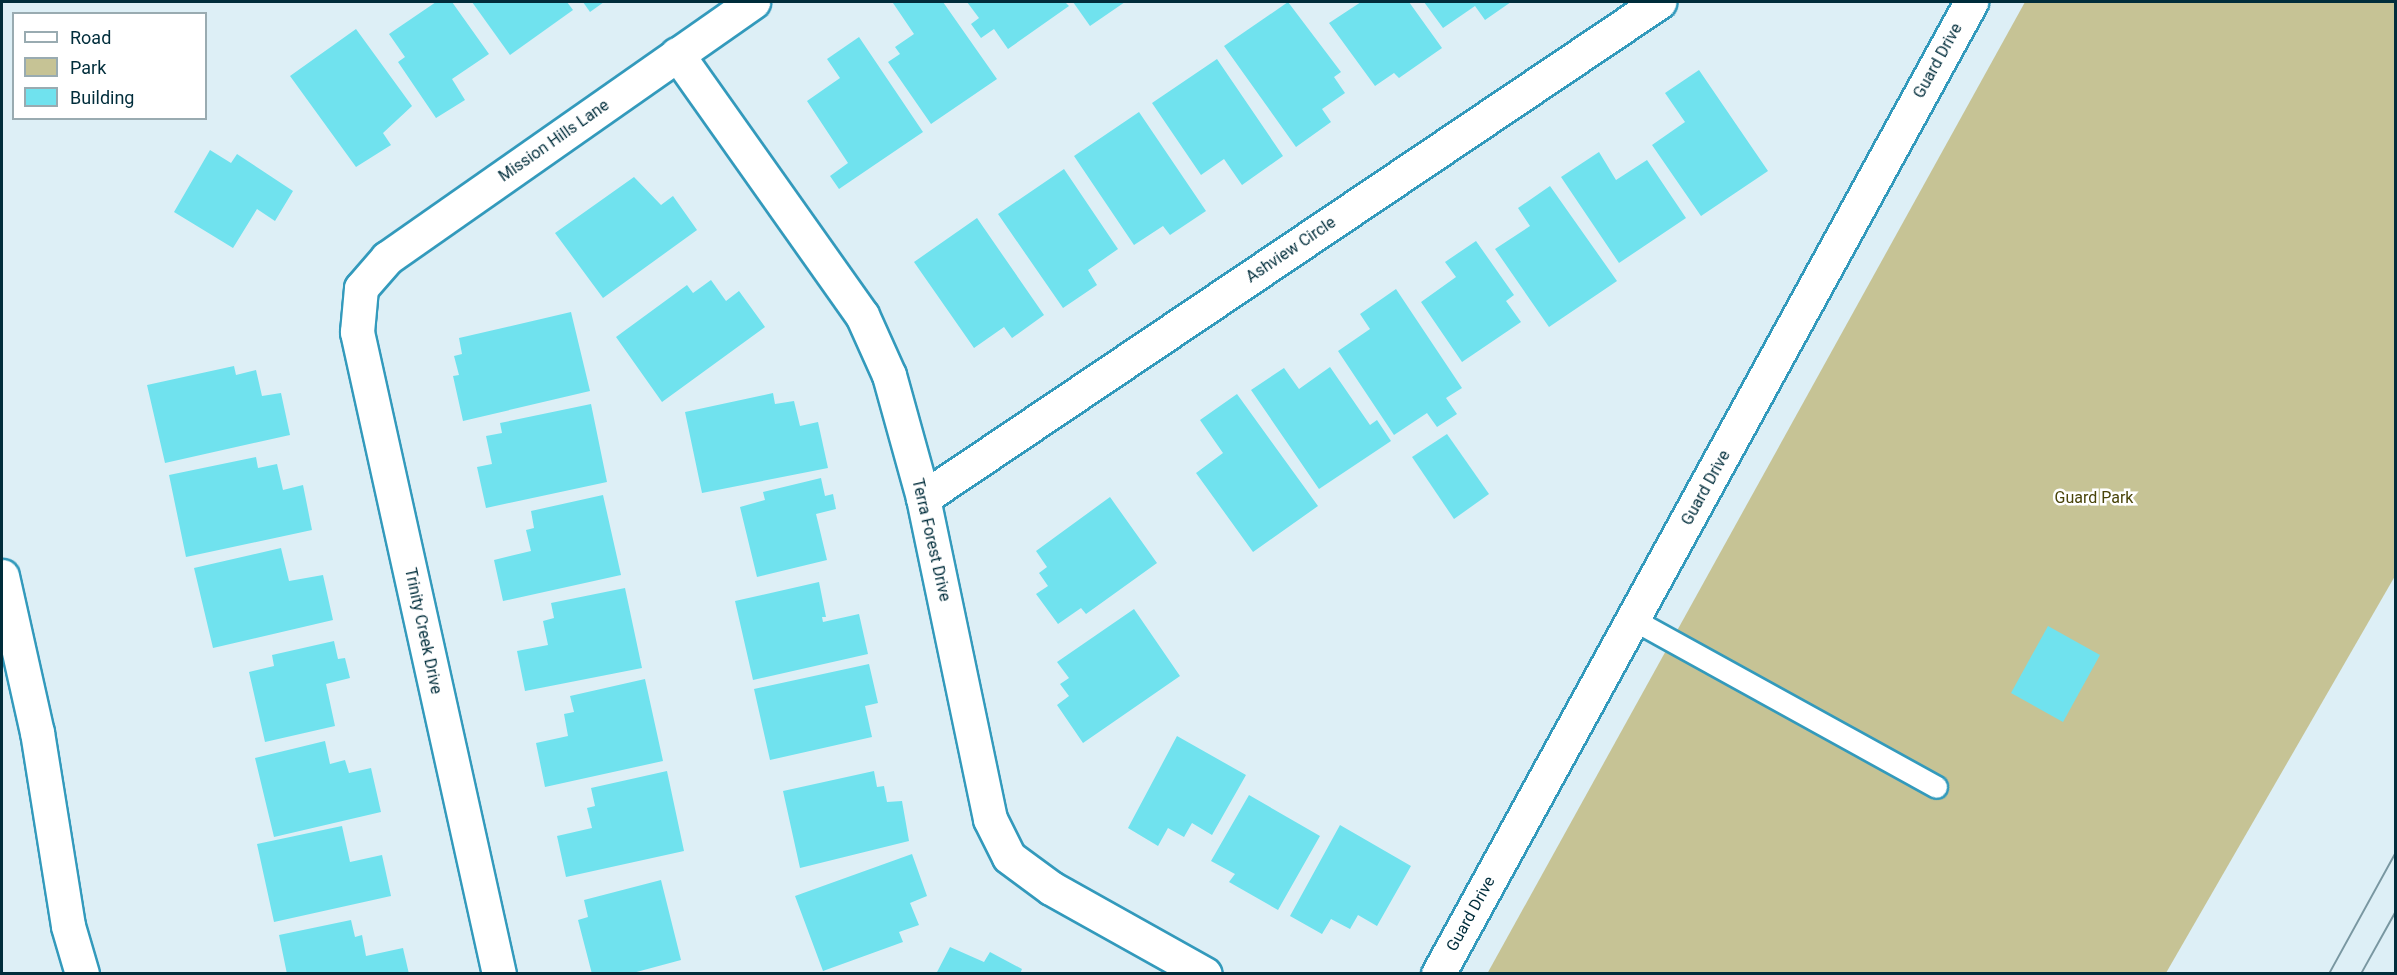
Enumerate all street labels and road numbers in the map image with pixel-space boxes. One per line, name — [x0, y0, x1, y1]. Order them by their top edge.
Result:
street label: Guard Drive — [1910, 20, 1966, 102]
street label: Mission Hills Lane — [495, 96, 613, 186]
street label: Ashview Circle — [1243, 213, 1339, 287]
street label: Guard Drive — [1678, 447, 1734, 529]
street label: Terra Forest Drive — [908, 477, 954, 603]
street label: Trinity Creek Drive — [400, 566, 446, 696]
street label: Guard Drive — [1443, 873, 1499, 955]

